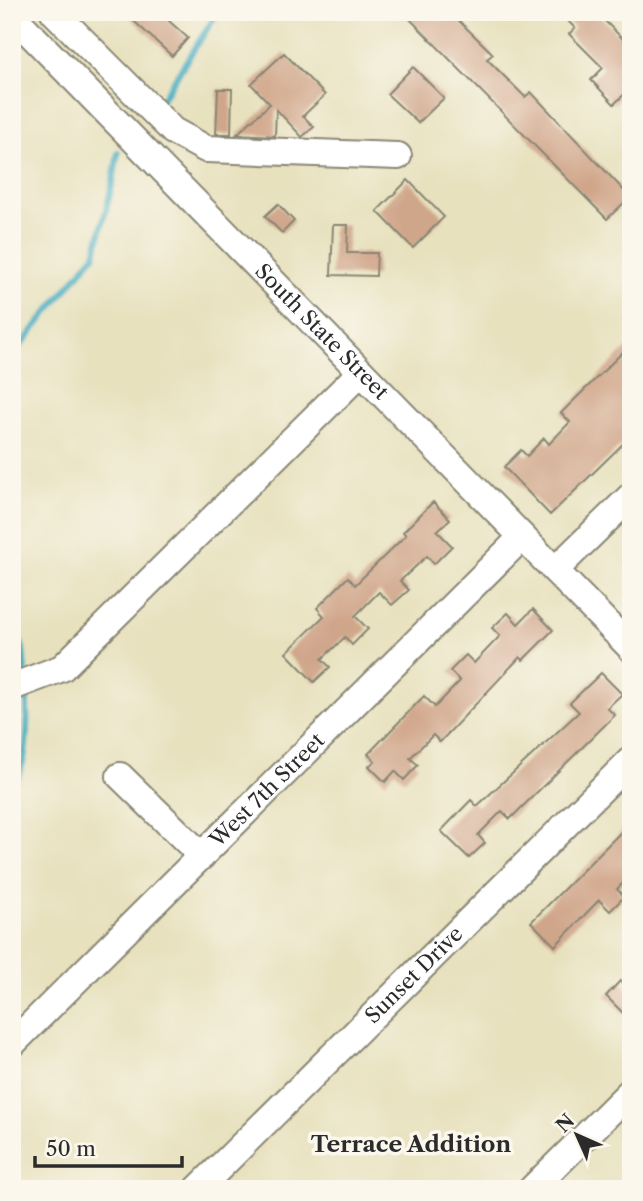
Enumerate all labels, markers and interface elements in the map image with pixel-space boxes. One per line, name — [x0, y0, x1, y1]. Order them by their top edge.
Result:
street label: South State Street — [250, 258, 394, 405]
street label: West 7th Street — [204, 727, 330, 853]
street label: Sunset Drive — [360, 921, 468, 1028]
north arrow — [542, 1100, 612, 1170]
text: N — [551, 1109, 579, 1137]
scale bar — [35, 1124, 182, 1168]
district label: Terrace Addition — [311, 1130, 511, 1158]
text: 50 m — [46, 1136, 96, 1161]

